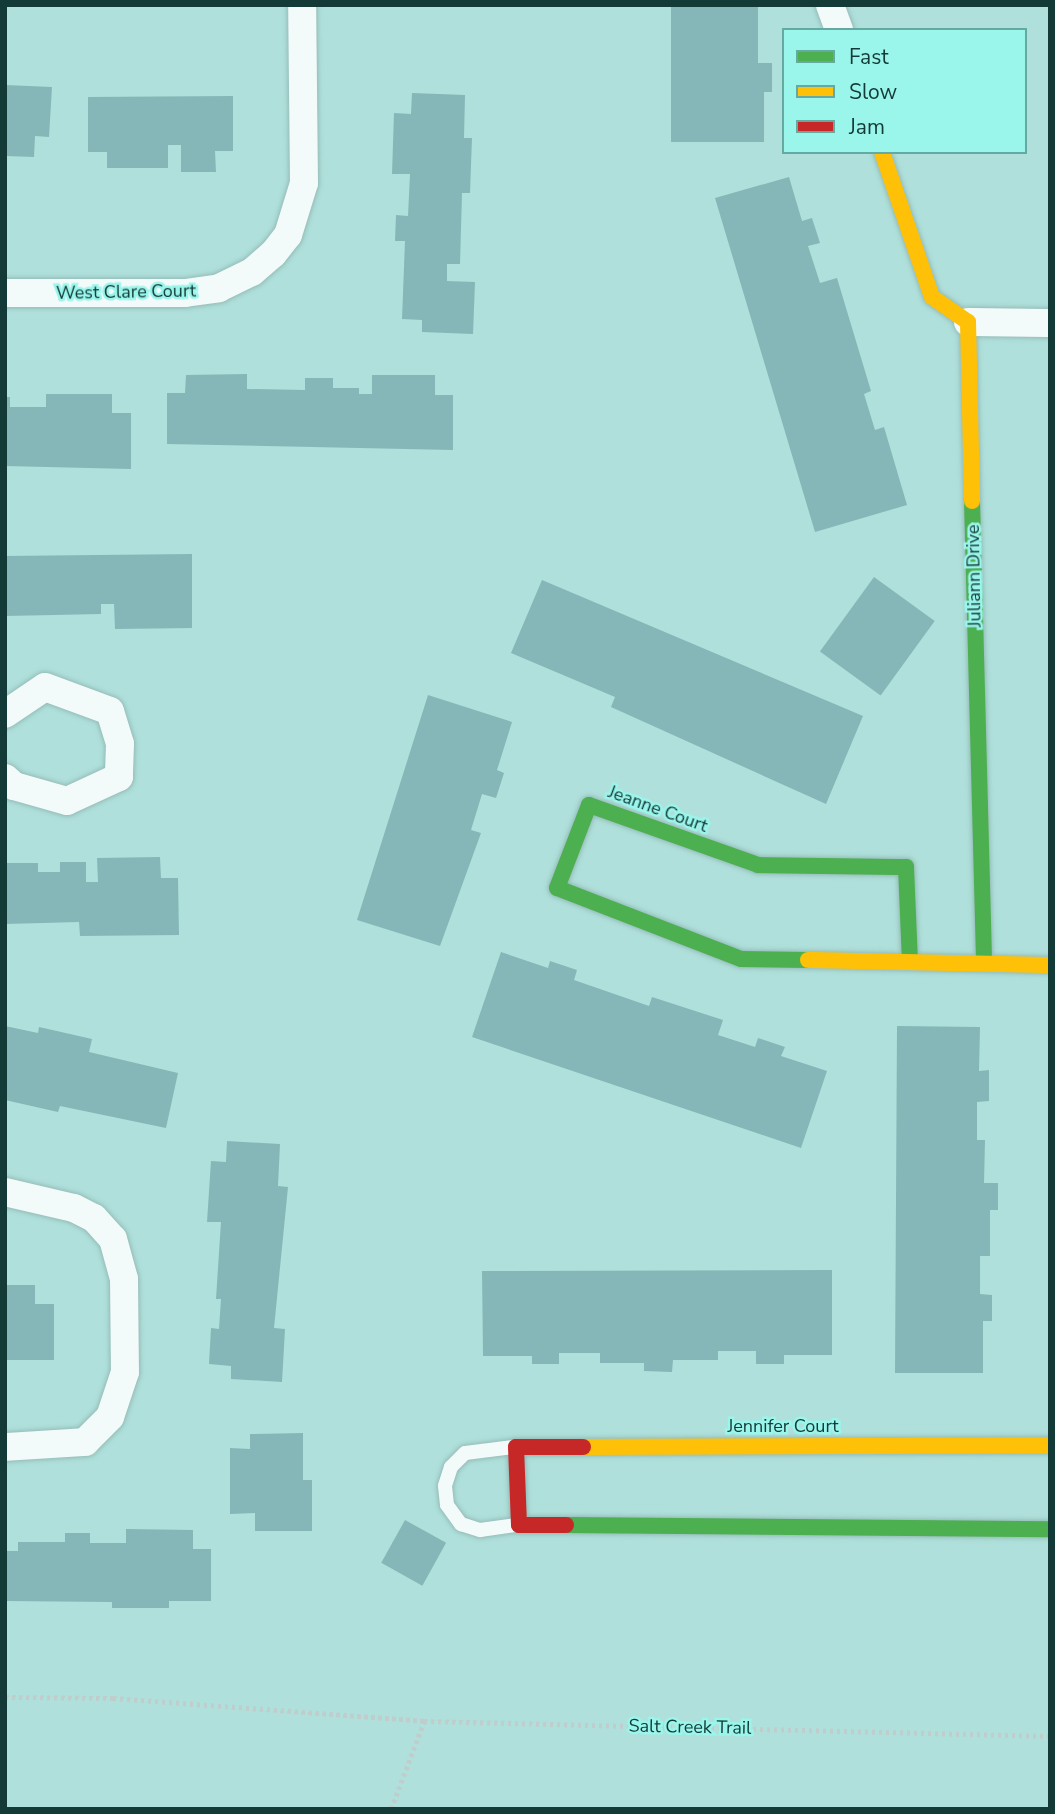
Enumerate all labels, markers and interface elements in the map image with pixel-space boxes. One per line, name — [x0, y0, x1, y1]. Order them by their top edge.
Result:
legend — [782, 28, 1027, 154]
text: Fast — [849, 43, 889, 71]
text: Slow — [849, 78, 897, 106]
text: Jam — [849, 113, 885, 141]
street label: West Clare Court — [56, 280, 196, 304]
street label: Juliann Drive — [962, 524, 986, 628]
street label: Jeanne Court — [605, 781, 711, 837]
street label: Jennifer Court — [727, 1415, 839, 1437]
street label: Salt Creek Trail — [628, 1715, 752, 1739]

